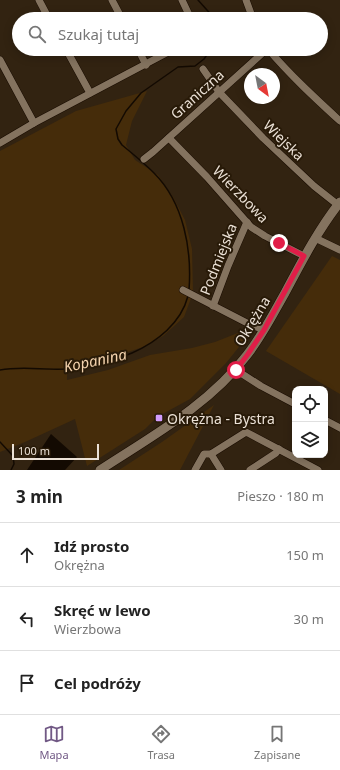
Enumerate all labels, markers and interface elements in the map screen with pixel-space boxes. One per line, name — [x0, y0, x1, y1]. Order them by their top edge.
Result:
search box — [12, 12, 328, 56]
icon: search — [26, 23, 48, 45]
text: Szukaj tutaj — [58, 24, 139, 44]
street label: Graniczna — [166, 65, 228, 123]
north arrow — [244, 68, 280, 104]
street label: Wiejska — [259, 116, 309, 164]
street label: Wierzbowa — [209, 161, 273, 227]
street label: Podmiejska — [195, 220, 241, 298]
route end — [270, 234, 288, 252]
street label: Okrężna — [230, 293, 274, 349]
water label: Kopanina — [62, 343, 129, 376]
route start — [227, 361, 245, 379]
map controls — [292, 386, 328, 458]
button: locate — [292, 386, 328, 422]
place label: Okrężna - Bystra — [167, 409, 275, 428]
marker: Okrężna - Bystra — [154, 413, 164, 423]
button: layers — [292, 422, 328, 458]
scale bar — [12, 442, 99, 461]
text: 100 m — [18, 443, 50, 458]
text: 3 min — [16, 485, 63, 508]
text: Pieszo · 180 m — [237, 487, 324, 505]
text: Idź prosto — [54, 536, 129, 556]
icon: ahead — [16, 544, 38, 566]
text: 150 m — [286, 546, 324, 564]
text: Okrężna — [54, 556, 105, 574]
text: Skręć w lewo — [54, 600, 151, 620]
icon: left — [16, 608, 38, 630]
text: 30 m — [294, 610, 324, 628]
text: Wierzbowa — [54, 620, 121, 638]
icon: arrive — [16, 672, 38, 694]
text: Cel podróży — [54, 673, 141, 693]
tab: Mapa — [39, 723, 69, 762]
tab: Trasa — [148, 723, 175, 762]
tab: Zapisane — [254, 723, 300, 762]

